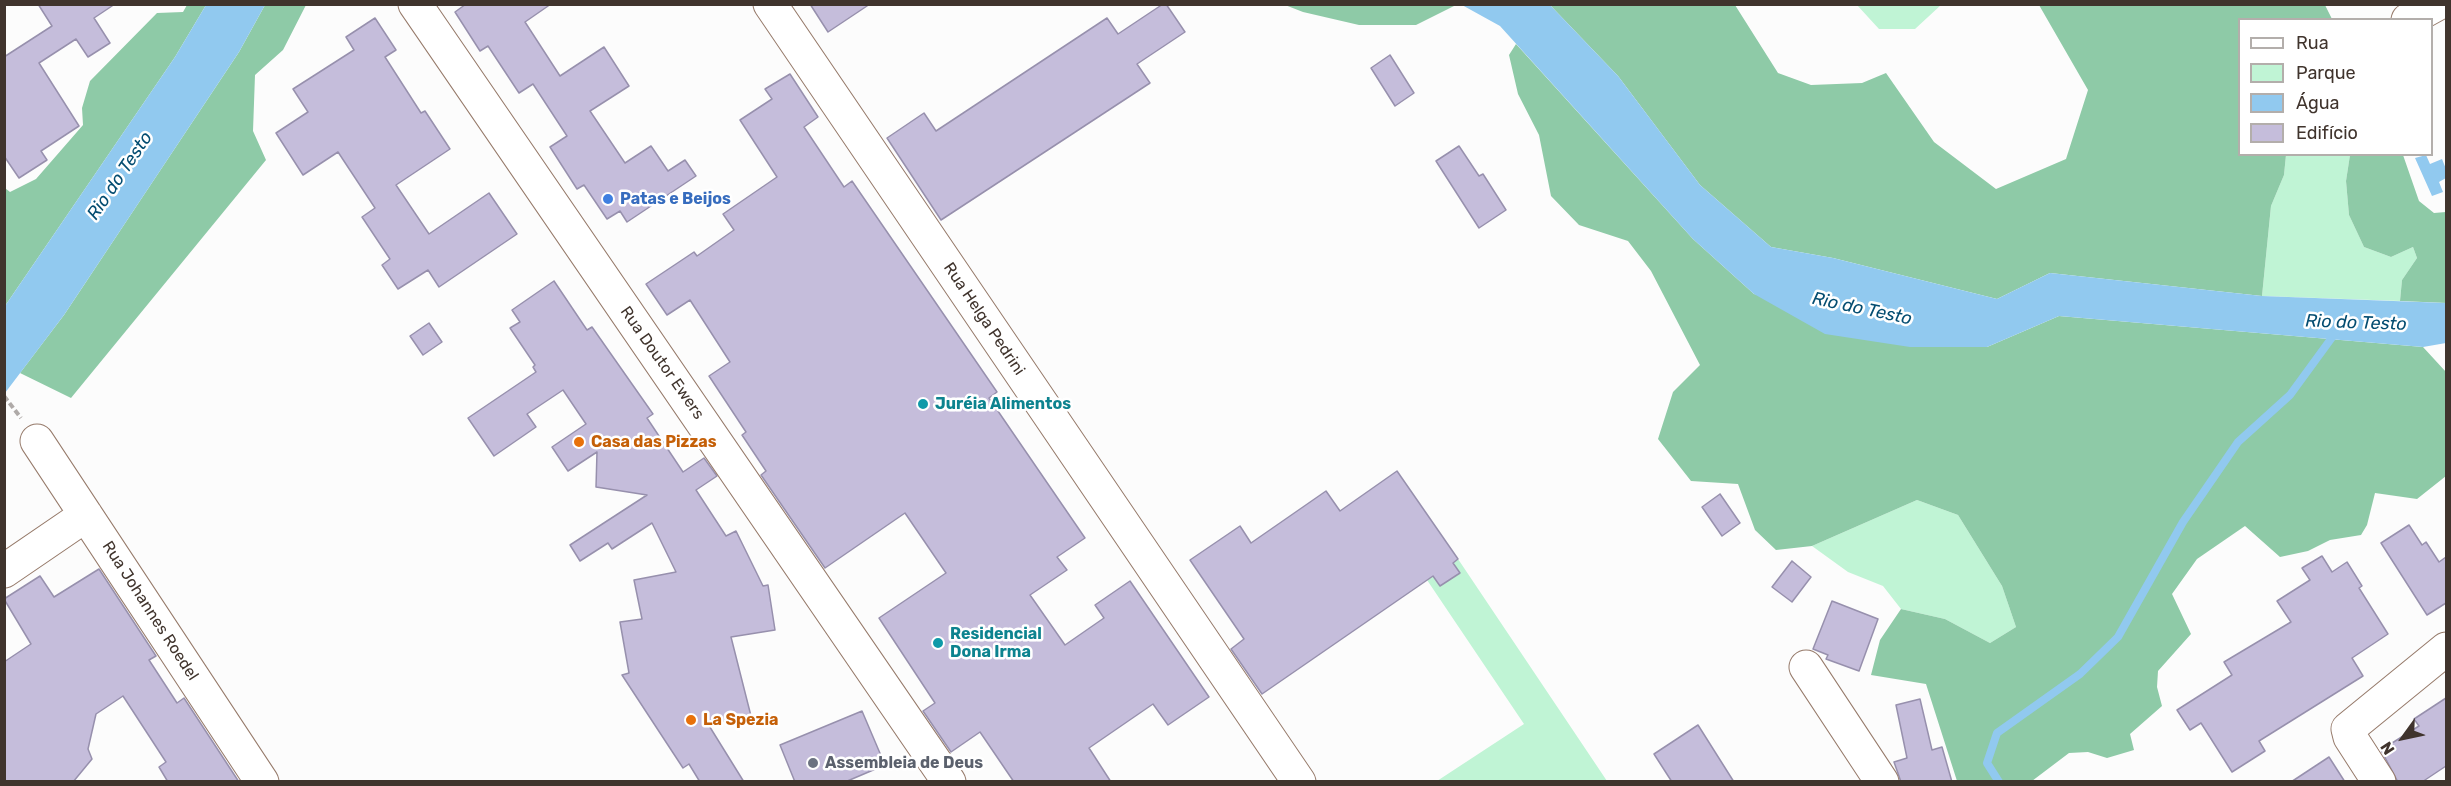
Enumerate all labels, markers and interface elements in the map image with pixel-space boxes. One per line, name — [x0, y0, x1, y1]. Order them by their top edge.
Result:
legend — [2238, 18, 2433, 156]
text: Rua — [2296, 32, 2329, 54]
text: Parque — [2296, 62, 2356, 84]
text: Água — [2296, 92, 2339, 114]
text: Edifício — [2296, 122, 2358, 144]
water label: Rio do Testo — [83, 128, 157, 224]
place label: Patas e Beijos — [620, 189, 731, 209]
marker: Patas e Beijos — [601, 192, 615, 206]
street label: Rua Helga Pedrini — [939, 259, 1029, 379]
water label: Rio do Testo — [1810, 288, 1914, 330]
street label: Rua Doutor Ewers — [616, 303, 708, 423]
water label: Rio do Testo — [2305, 310, 2407, 336]
place label: Juréia Alimentos — [935, 394, 1071, 414]
marker: Juréia Alimentos — [916, 397, 930, 411]
place label: Casa das Pizzas — [591, 432, 717, 452]
marker: Casa das Pizzas — [572, 435, 586, 449]
street label: Rua Johannes Roedel — [98, 538, 202, 684]
place label: Residencial Dona Irma — [950, 624, 1042, 662]
marker: Residencial Dona Irma — [931, 636, 945, 650]
north arrow — [2373, 708, 2433, 768]
place label: La Spezia — [703, 710, 778, 730]
marker: La Spezia — [684, 713, 698, 727]
text: N — [2376, 738, 2399, 758]
place label: Assembleia de Deus — [825, 753, 983, 773]
marker: Assembleia de Deus — [806, 756, 820, 770]

